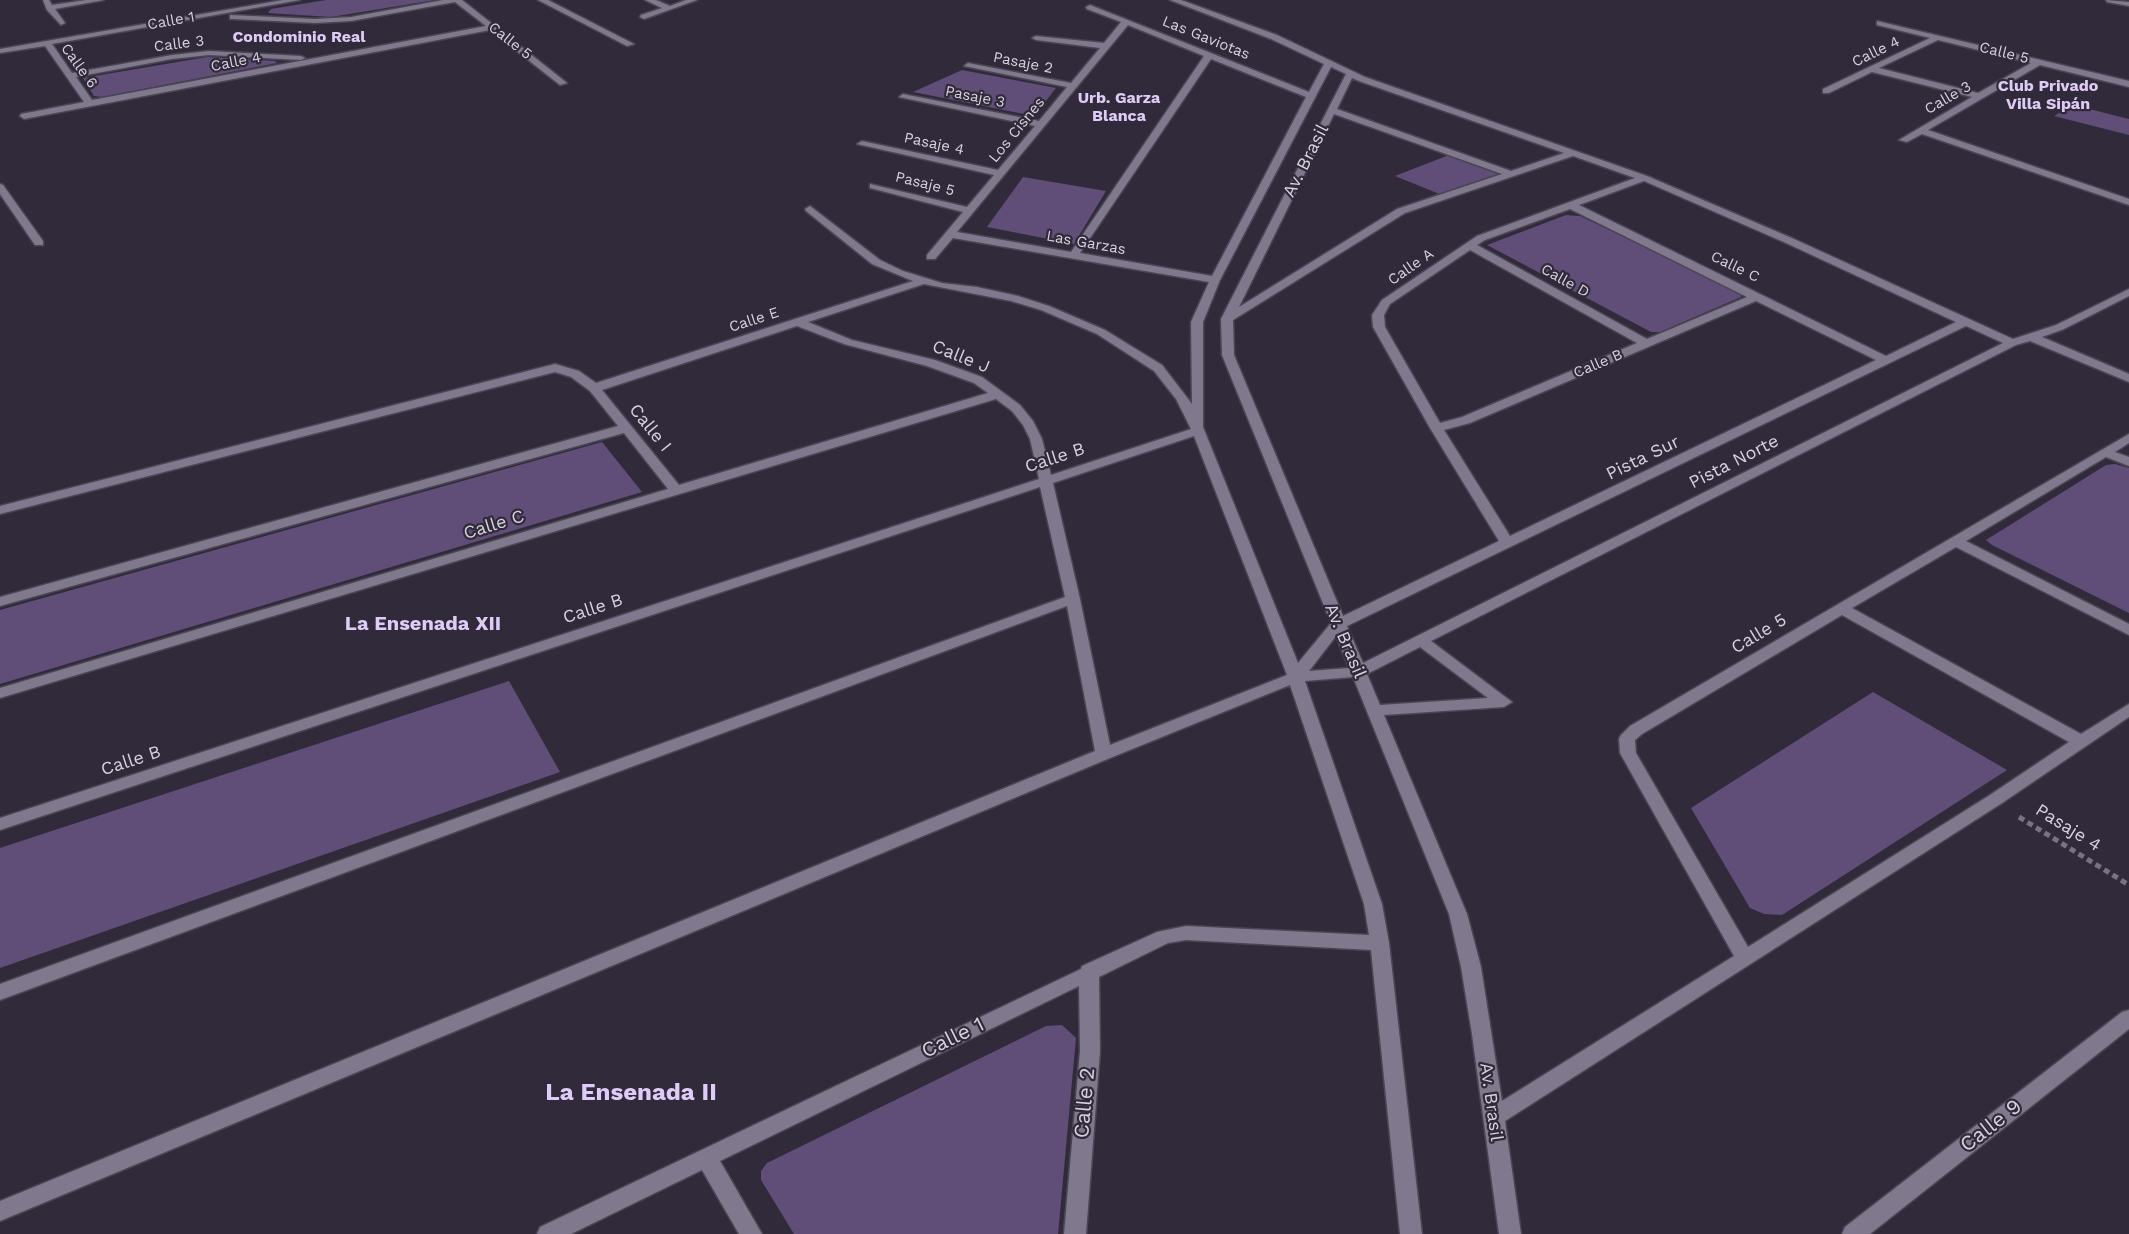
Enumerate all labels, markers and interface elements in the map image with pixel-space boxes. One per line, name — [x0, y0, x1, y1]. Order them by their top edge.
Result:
street label: Calle 1 — [146, 8, 196, 34]
street label: Las Gaviotas — [1160, 12, 1252, 64]
street label: Calle 5 — [485, 18, 535, 64]
district label: Condominio Real — [232, 27, 366, 47]
street label: Calle 3 — [153, 32, 205, 56]
street label: Calle 4 — [1849, 33, 1903, 71]
street label: Calle 5 — [1977, 38, 2031, 68]
street label: Calle 6 — [57, 40, 101, 92]
street label: Calle 4 — [209, 48, 263, 76]
street label: Pasaje 2 — [992, 48, 1054, 78]
district label: Club Privado Villa Sipán — [1998, 76, 2098, 114]
street label: Calle 3 — [1922, 78, 1974, 118]
street label: Pasaje 3 — [944, 82, 1006, 112]
district label: Urb. Garza Blanca — [1078, 88, 1160, 126]
street label: Los Cisnes — [985, 94, 1049, 166]
street label: Av. Brasil — [1278, 121, 1334, 201]
street label: Pasaje 4 — [902, 129, 966, 159]
street label: Pasaje 5 — [893, 168, 957, 200]
street label: Las Garzas — [1045, 227, 1127, 259]
street label: Calle A — [1385, 245, 1437, 289]
street label: Calle C — [1708, 248, 1762, 286]
street label: Calle D — [1538, 260, 1592, 302]
street label: Calle E — [727, 304, 781, 336]
street label: Calle J — [929, 336, 993, 378]
street label: Calle B — [1571, 346, 1625, 382]
street label: Calle I — [624, 400, 676, 456]
street label: Pista Norte — [1686, 430, 1782, 494]
street label: Pista Sur — [1603, 431, 1683, 485]
street label: Calle B — [1022, 438, 1088, 478]
street label: Calle C — [461, 506, 527, 544]
street label: Calle B — [560, 589, 626, 629]
street label: Av. Brasil — [1320, 600, 1370, 682]
street label: Calle 5 — [1727, 609, 1791, 659]
district label: La Ensenada XII — [345, 612, 501, 636]
street label: Calle B — [98, 741, 164, 781]
street label: Pasaje 4 — [2031, 799, 2105, 857]
street label: Calle 1 — [918, 1012, 988, 1064]
street label: Av. Brasil — [1475, 1061, 1507, 1143]
street label: Calle 2 — [1069, 1067, 1101, 1139]
district label: La Ensenada II — [545, 1079, 717, 1107]
street label: Calle 9 — [1955, 1094, 2027, 1158]

